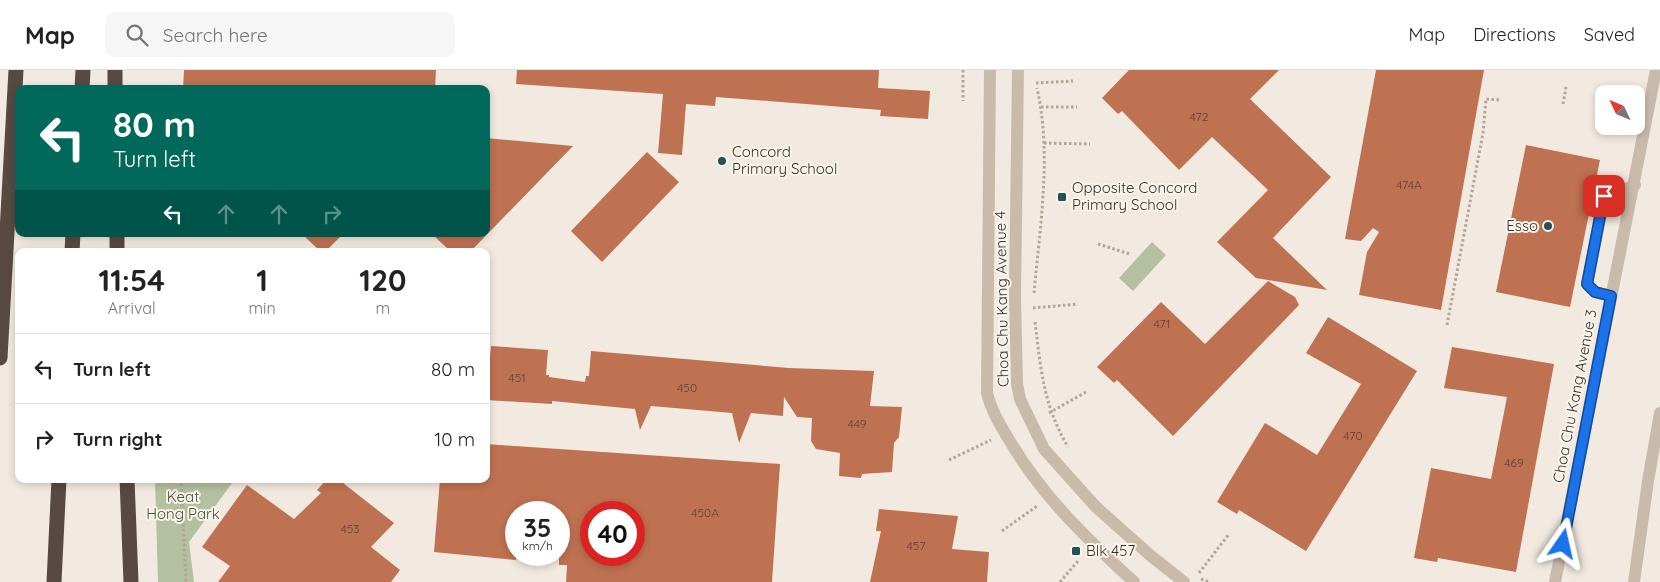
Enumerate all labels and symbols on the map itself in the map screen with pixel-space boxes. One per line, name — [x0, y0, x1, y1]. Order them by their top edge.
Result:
north arrow — [1595, 85, 1645, 135]
house number: 472 — [1190, 109, 1209, 124]
place label: Concord Primary School — [732, 142, 837, 178]
marker: Concord Primary School — [716, 155, 728, 167]
pin — [1583, 175, 1625, 217]
house number: 474A — [1396, 177, 1422, 192]
place label: Opposite Concord Primary School — [1072, 178, 1197, 214]
marker: Opposite Concord Primary School — [1056, 191, 1068, 203]
street label: Choa Chu Kang Avenue 4 — [990, 211, 1013, 387]
place label: Esso — [1506, 216, 1538, 235]
marker: Esso — [1542, 220, 1554, 232]
street label: Choa Chu Kang Avenue 3 — [1548, 308, 1601, 484]
house number: 471 — [1153, 316, 1171, 331]
house number: 451 — [508, 370, 526, 385]
house number: 450 — [677, 380, 697, 395]
house number: 449 — [847, 416, 867, 431]
house number: 470 — [1343, 428, 1363, 443]
house number: 469 — [1504, 455, 1524, 470]
park label: Keat Hong Park — [146, 487, 220, 523]
speed limit sign: 40 — [580, 501, 645, 566]
house number: 450A — [691, 505, 719, 520]
position arrow — [1536, 517, 1588, 569]
house number: 453 — [340, 521, 360, 536]
house number: 457 — [906, 538, 926, 553]
place label: Blk 457 — [1086, 541, 1135, 560]
marker: Blk 457 — [1070, 545, 1082, 557]

